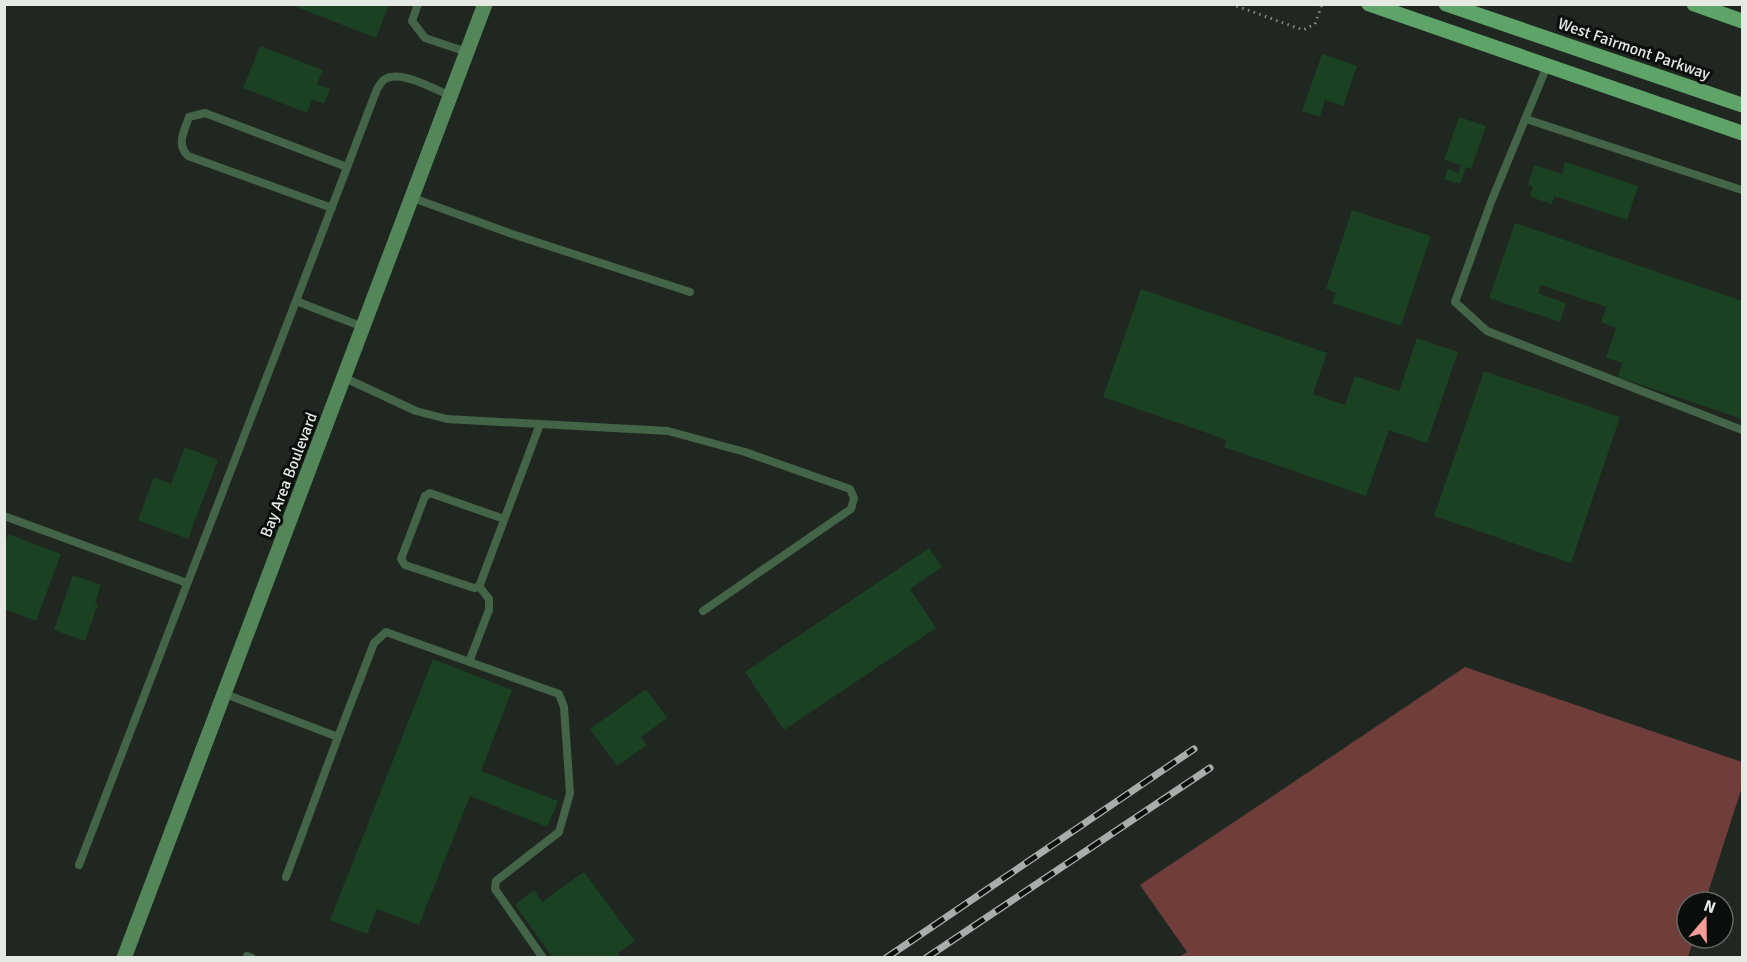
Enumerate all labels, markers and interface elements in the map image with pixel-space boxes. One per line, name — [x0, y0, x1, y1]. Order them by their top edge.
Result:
street label: West Fairmont Parkway — [1555, 14, 1713, 85]
street label: Bay Area Boulevard — [256, 410, 322, 540]
north arrow — [1675, 890, 1735, 950]
text: N — [1701, 896, 1718, 918]

